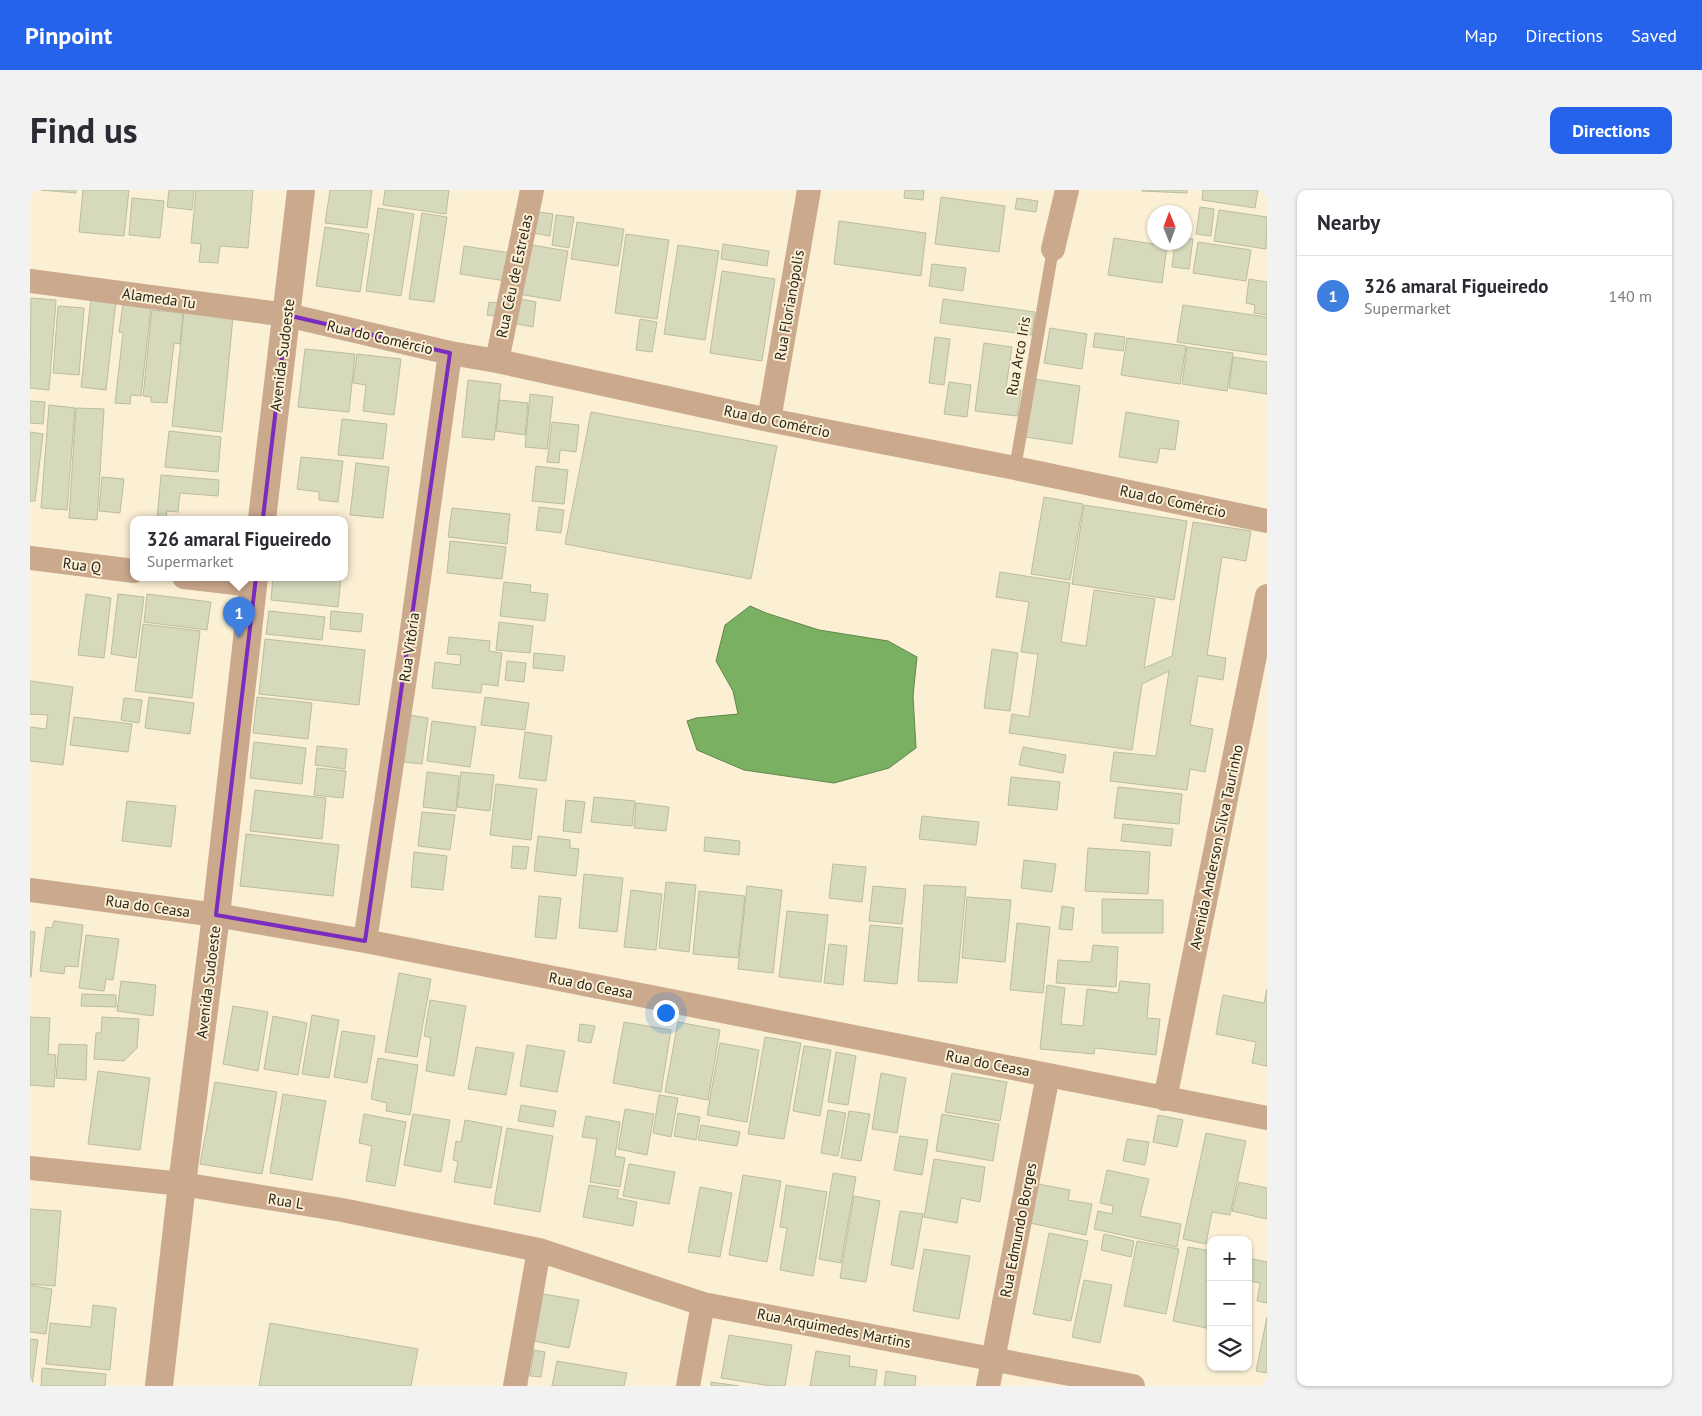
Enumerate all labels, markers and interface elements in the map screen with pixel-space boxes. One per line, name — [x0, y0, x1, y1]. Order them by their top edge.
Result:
text: Pinpoint — [25, 20, 112, 51]
text: Map — [1465, 24, 1497, 47]
text: Directions — [1525, 24, 1603, 47]
text: Saved — [1631, 24, 1677, 47]
text: Find us — [30, 107, 138, 153]
button: Directions — [1550, 107, 1672, 154]
north arrow — [1147, 205, 1192, 250]
text: Nearby — [1317, 209, 1380, 236]
street label: Rua Céu de Estrelas — [492, 212, 536, 340]
street label: Rua Florianópolis — [770, 248, 808, 362]
text: 326 amaral Figueiredo — [1364, 274, 1548, 298]
street label: Alameda Tu — [121, 283, 197, 313]
text: 1 — [1328, 286, 1338, 306]
text: 140 m — [1609, 286, 1652, 306]
street label: Avenida Sudoeste — [266, 298, 298, 412]
text: Supermarket — [1364, 298, 1451, 318]
street label: Rua Arco Iris — [1002, 315, 1034, 397]
street label: Rua do Comércio — [325, 316, 435, 358]
street label: Rua do Comércio — [722, 400, 832, 442]
street label: Rua do Comércio — [1118, 480, 1228, 522]
popup — [130, 516, 348, 581]
text: 326 amaral Figueiredo — [147, 527, 331, 551]
text: Supermarket — [147, 551, 234, 571]
street label: Rua Q — [62, 553, 103, 577]
pin: 1 — [223, 597, 255, 638]
street label: Rua Vitôria — [395, 611, 423, 683]
street label: Avenida Anderson Silva Taurinho — [1185, 743, 1247, 951]
street label: Rua do Ceasa — [104, 891, 192, 921]
street label: Avenida Sudoeste — [192, 925, 224, 1039]
street label: Rua do Ceasa — [547, 968, 635, 1002]
your location — [653, 1000, 679, 1026]
street label: Rua do Ceasa — [944, 1046, 1032, 1080]
street label: Rua Edmundo Borges — [996, 1161, 1040, 1299]
street label: Rua L — [267, 1189, 306, 1213]
map controls — [1207, 1236, 1252, 1371]
button: + — [1207, 1236, 1252, 1281]
button: − — [1207, 1281, 1252, 1326]
street label: Rua Arquimedes Martins — [756, 1304, 912, 1352]
button: layers — [1207, 1326, 1252, 1371]

